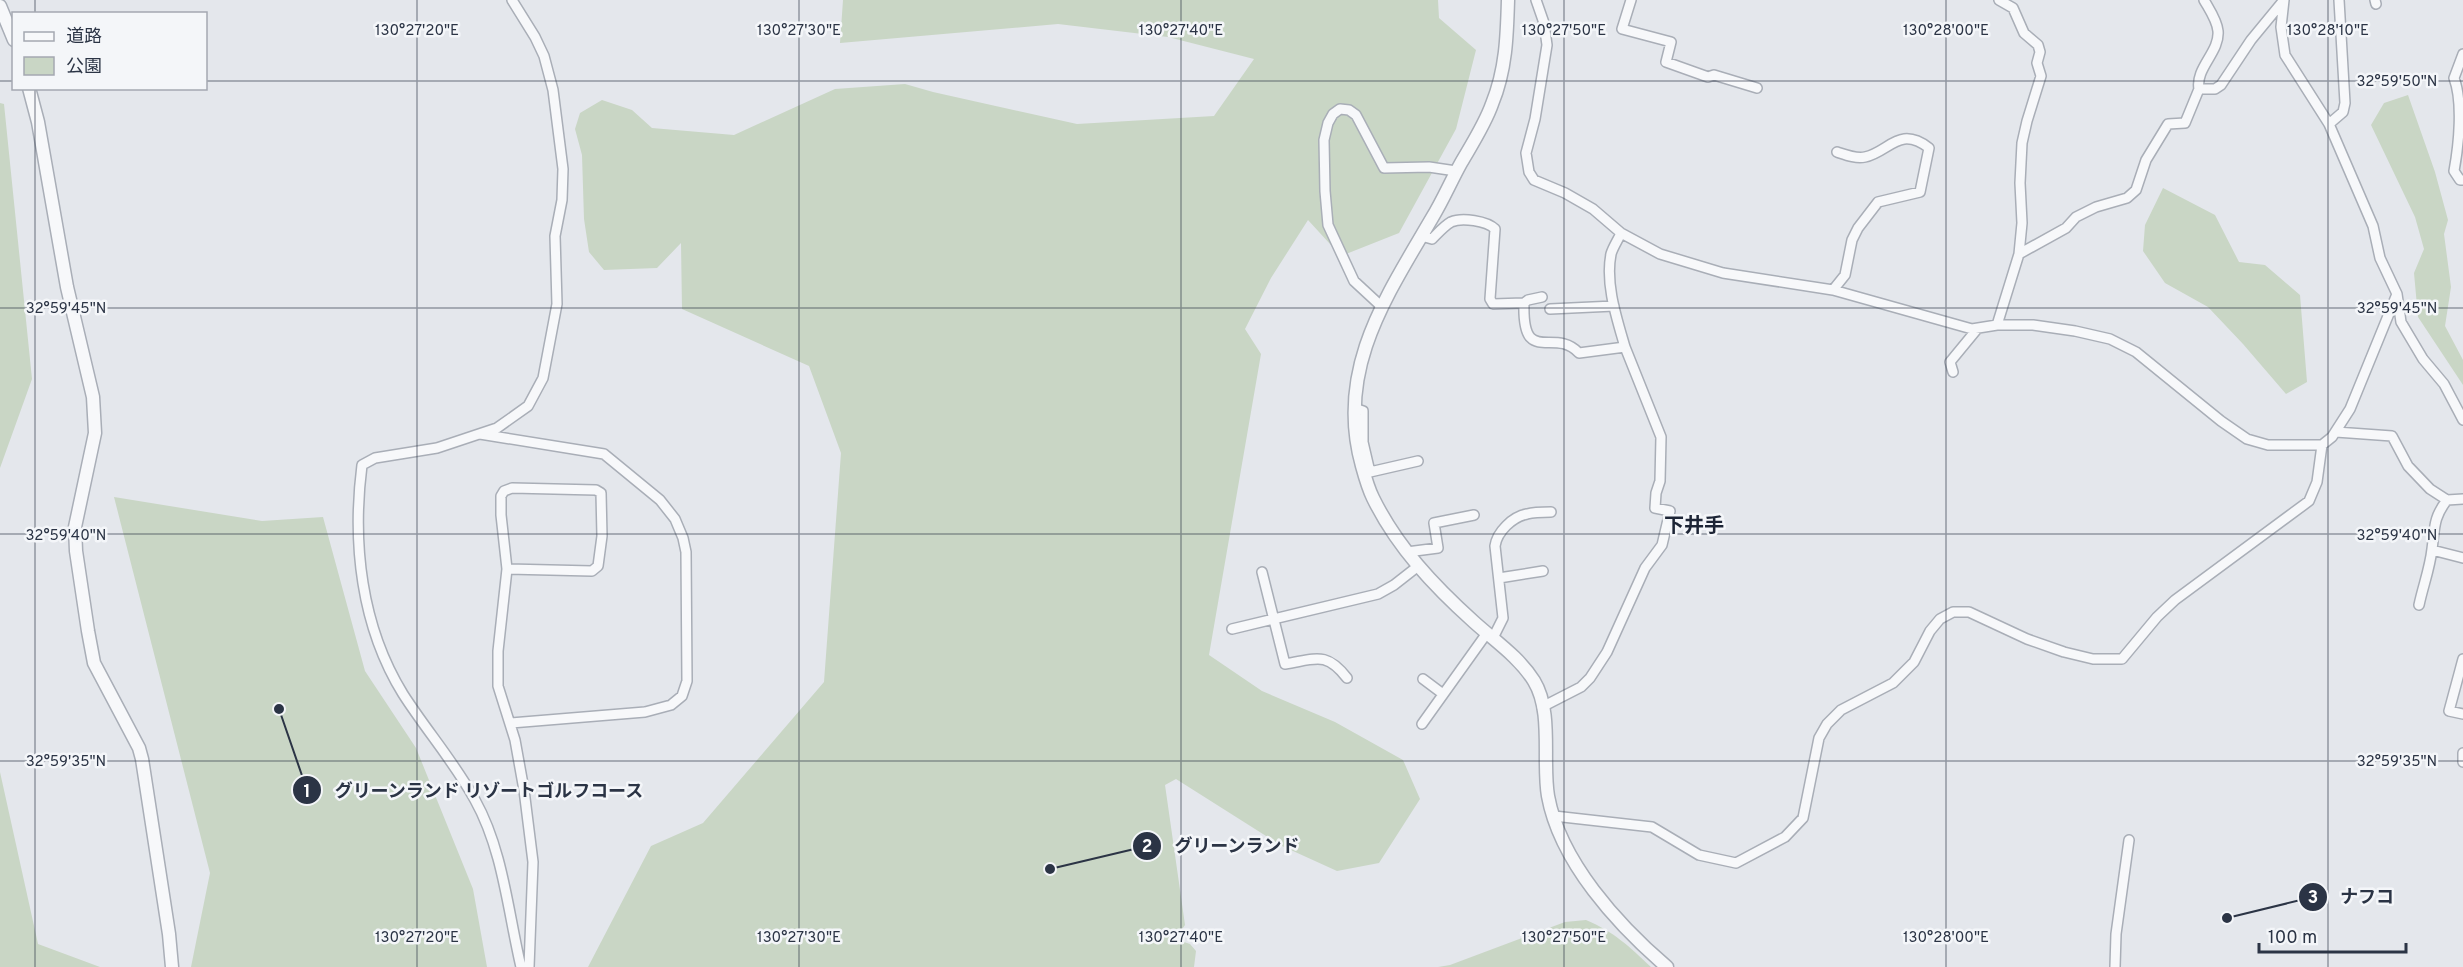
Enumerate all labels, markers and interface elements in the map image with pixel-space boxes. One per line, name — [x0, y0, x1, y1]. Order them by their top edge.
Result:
legend — [12, 12, 207, 90]
text: 130°27'20"E — [375, 22, 459, 41]
text: 130°27'30"E — [757, 22, 841, 41]
text: 130°27'40"E — [1139, 22, 1223, 41]
text: 130°27'50"E — [1522, 22, 1606, 41]
text: 130°28'00"E — [1903, 22, 1989, 41]
text: 130°28'10"E — [2287, 22, 2369, 41]
text: 道路 — [66, 26, 102, 49]
text: 公園 — [66, 56, 102, 79]
text: 32°59'50"N — [2357, 73, 2437, 92]
text: 32°59'45"N — [26, 300, 106, 319]
text: 32°59'45"N — [2357, 300, 2437, 319]
district label: 下井手 — [1664, 514, 1724, 540]
text: 32°59'40"N — [26, 527, 106, 546]
text: 32°59'40"N — [2357, 527, 2437, 546]
text: 32°59'35"N — [26, 753, 106, 772]
text: 32°59'35"N — [2357, 753, 2437, 772]
callout: グリーンランド リゾートゴルフコース — [292, 772, 656, 808]
text: 1 — [303, 781, 311, 804]
text: グリーンランド リゾートゴルフコース — [335, 781, 643, 804]
callout: グリーンランド — [1132, 828, 1312, 864]
text: 2 — [1141, 836, 1153, 859]
text: グリーンランド — [1174, 836, 1300, 859]
callout: ナフコ — [2298, 879, 2406, 915]
text: 3 — [2308, 887, 2318, 910]
text: ナフコ — [2340, 887, 2394, 910]
scale bar — [2259, 916, 2406, 954]
text: 100 m — [2268, 927, 2317, 950]
text: 130°27'20"E — [375, 929, 459, 948]
text: 130°27'30"E — [757, 929, 841, 948]
text: 130°27'40"E — [1139, 929, 1223, 948]
text: 130°27'50"E — [1522, 929, 1606, 948]
text: 130°28'00"E — [1903, 929, 1989, 948]

